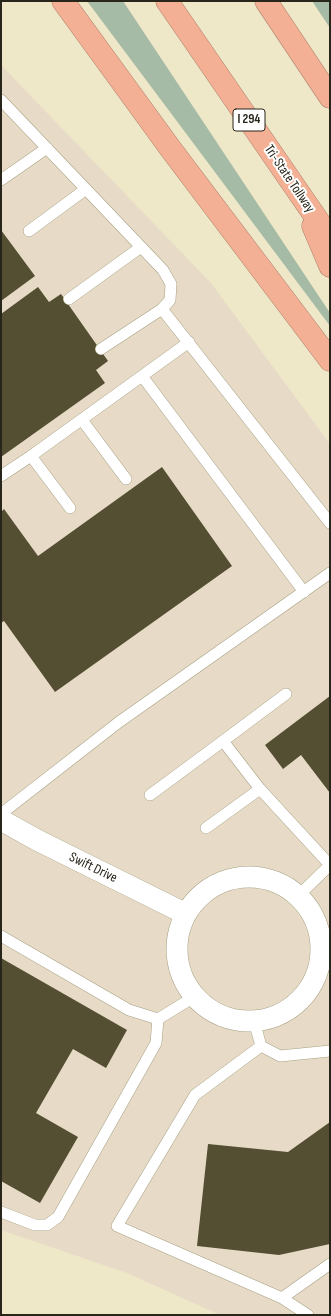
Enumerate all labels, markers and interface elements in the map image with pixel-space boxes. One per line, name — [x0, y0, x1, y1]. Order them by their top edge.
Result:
road number: I 294 — [233, 109, 265, 131]
street label: Tri-State Tollway — [260, 142, 318, 216]
street label: Swift Drive — [66, 849, 120, 887]

